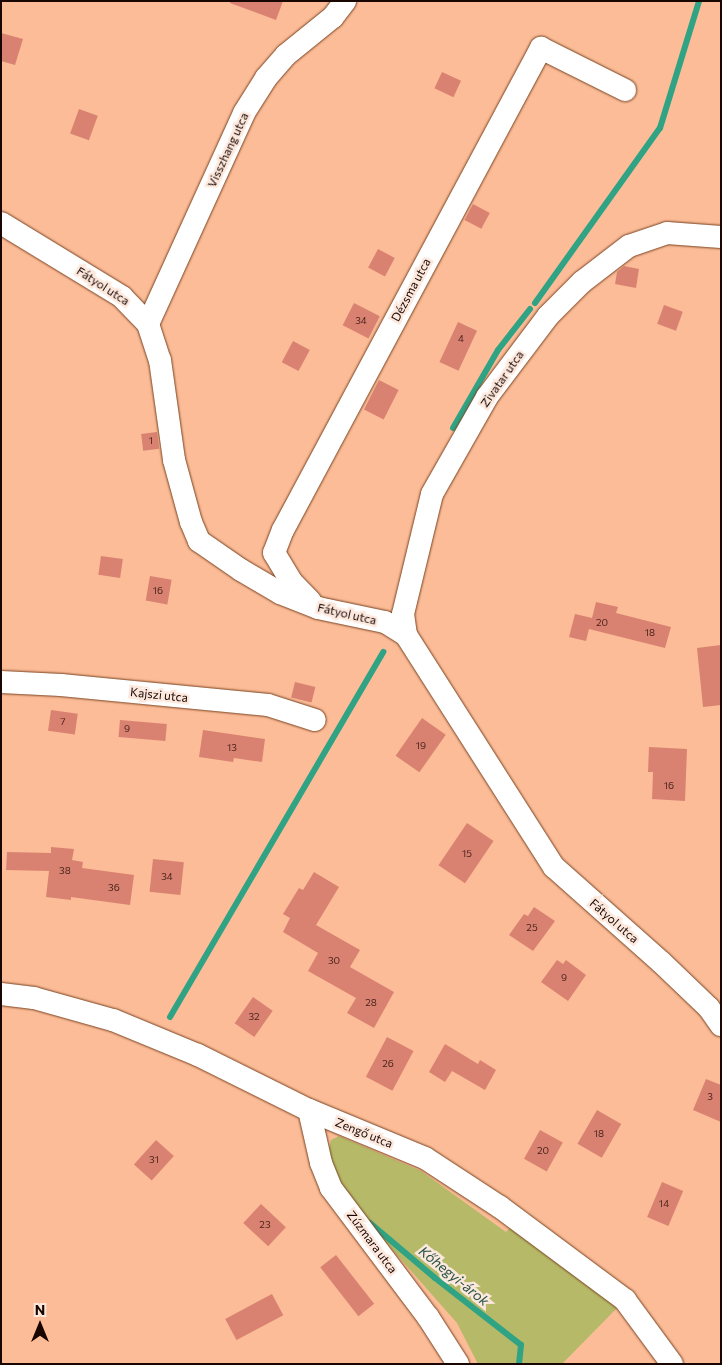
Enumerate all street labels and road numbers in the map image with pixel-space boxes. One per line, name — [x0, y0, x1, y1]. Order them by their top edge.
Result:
street label: Visszhang utca — [204, 110, 252, 190]
street label: Dézsma utca — [388, 256, 434, 324]
street label: Fátyol utca — [74, 264, 132, 308]
street label: Zivatar utca — [477, 348, 527, 410]
street label: Fátyol utca — [316, 600, 378, 628]
street label: Kajszi utca — [129, 685, 189, 705]
street label: Fátyol utca — [587, 896, 641, 946]
street label: Zengő utca — [333, 1115, 395, 1151]
street label: Zúzmara utca — [344, 1208, 400, 1276]

